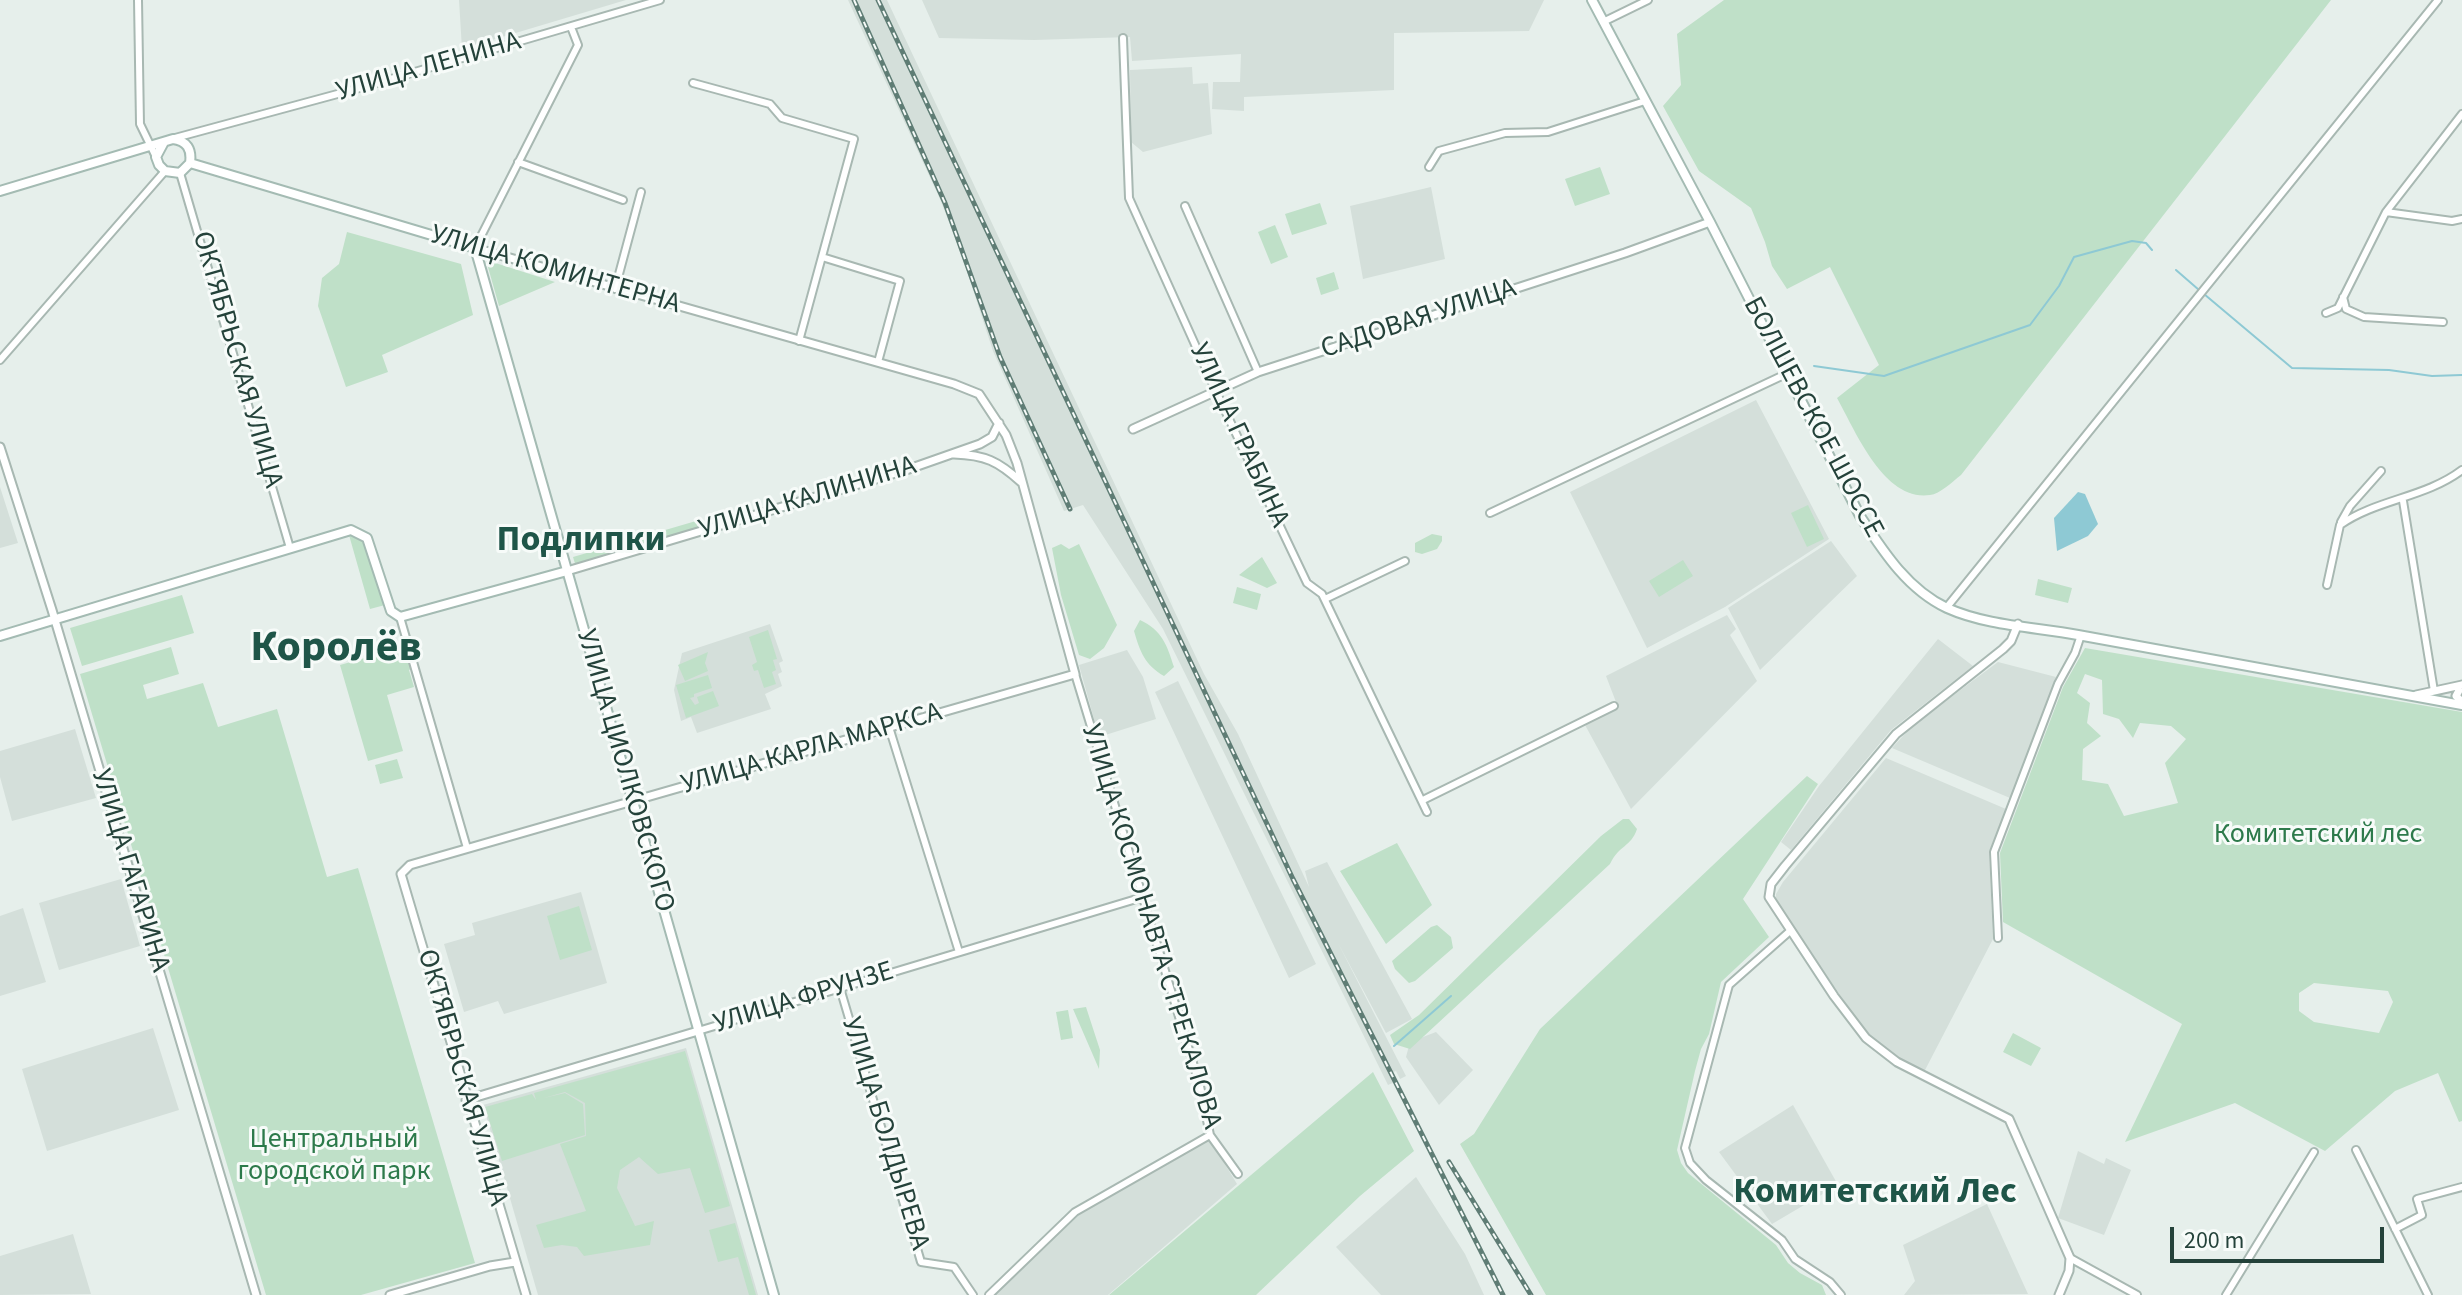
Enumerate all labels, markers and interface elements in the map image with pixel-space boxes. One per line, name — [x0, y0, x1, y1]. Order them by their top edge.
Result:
street label: УЛИЦА ЛЕНИНА — [333, 26, 525, 110]
street label: УЛИЦА КОМИНТЕРНА — [426, 219, 684, 323]
street label: ОКТЯБРЬСКАЯ УЛИЦА — [183, 228, 289, 492]
street label: САДОВАЯ УЛИЦА — [1317, 273, 1521, 367]
street label: БОЛШЕВСКОЕ ШОССЕ — [1734, 292, 1890, 544]
street label: УЛИЦА ГРАБИНА — [1181, 339, 1295, 533]
street label: УЛИЦА КАЛИНИНА — [695, 450, 921, 548]
district label: Подлипки — [497, 520, 665, 564]
district label: Королёв — [250, 624, 422, 676]
street label: УЛИЦА ЦИОЛКОВСКОГО — [568, 626, 680, 916]
street label: УЛИЦА КАРЛА МАРКСА — [678, 697, 946, 803]
street label: УЛИЦА КОСМОНАВТА СТРЕКАЛОВА — [1072, 720, 1228, 1134]
street label: УЛИЦА ГАГАРИНА — [82, 766, 176, 976]
park label: Комитетский лес — [2214, 819, 2422, 853]
street label: ОКТЯБРЬСКАЯ УЛИЦА — [408, 946, 514, 1210]
street label: УЛИЦА ФРУНЗЕ — [710, 956, 898, 1042]
street label: УЛИЦА БОЛДЫРЕВА — [833, 1013, 935, 1255]
park label: Центральный городской парк — [238, 1124, 430, 1190]
district label: Комитетский Лес — [1733, 1172, 2017, 1216]
scale bar — [2174, 1211, 2388, 1261]
text: 200 m — [2184, 1223, 2244, 1258]

